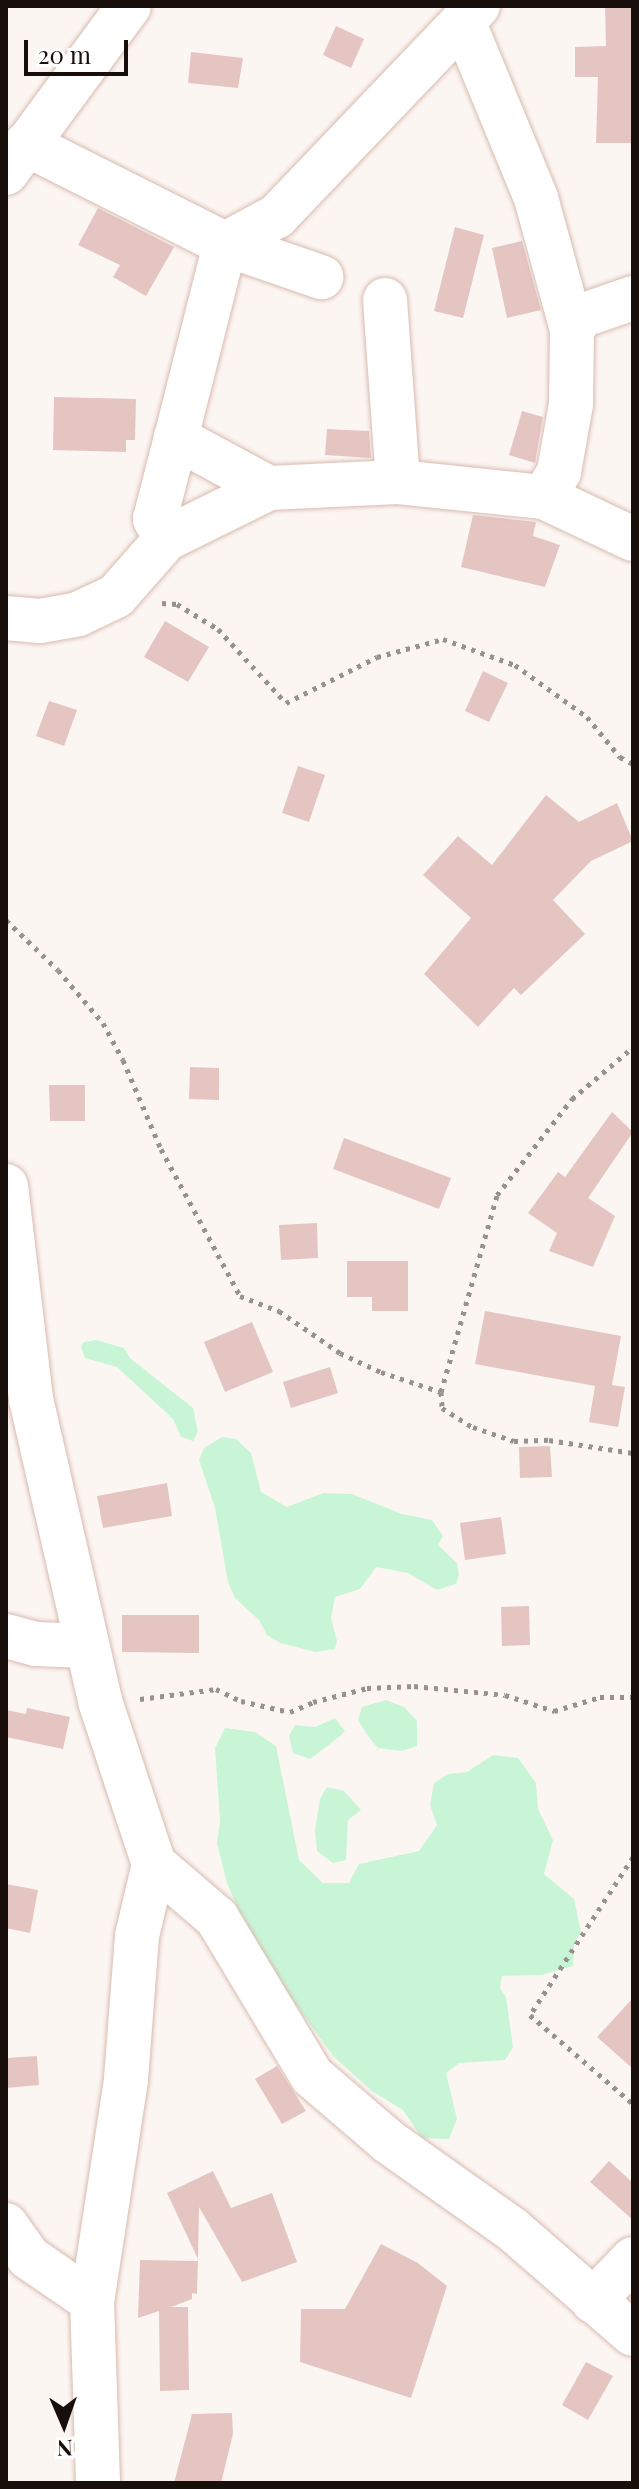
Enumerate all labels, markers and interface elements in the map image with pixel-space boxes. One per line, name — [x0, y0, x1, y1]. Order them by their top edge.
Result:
scale bar — [28, 24, 132, 74]
text: 20 m — [38, 38, 91, 70]
north arrow — [24, 2385, 104, 2465]
text: N — [56, 2434, 73, 2464]

